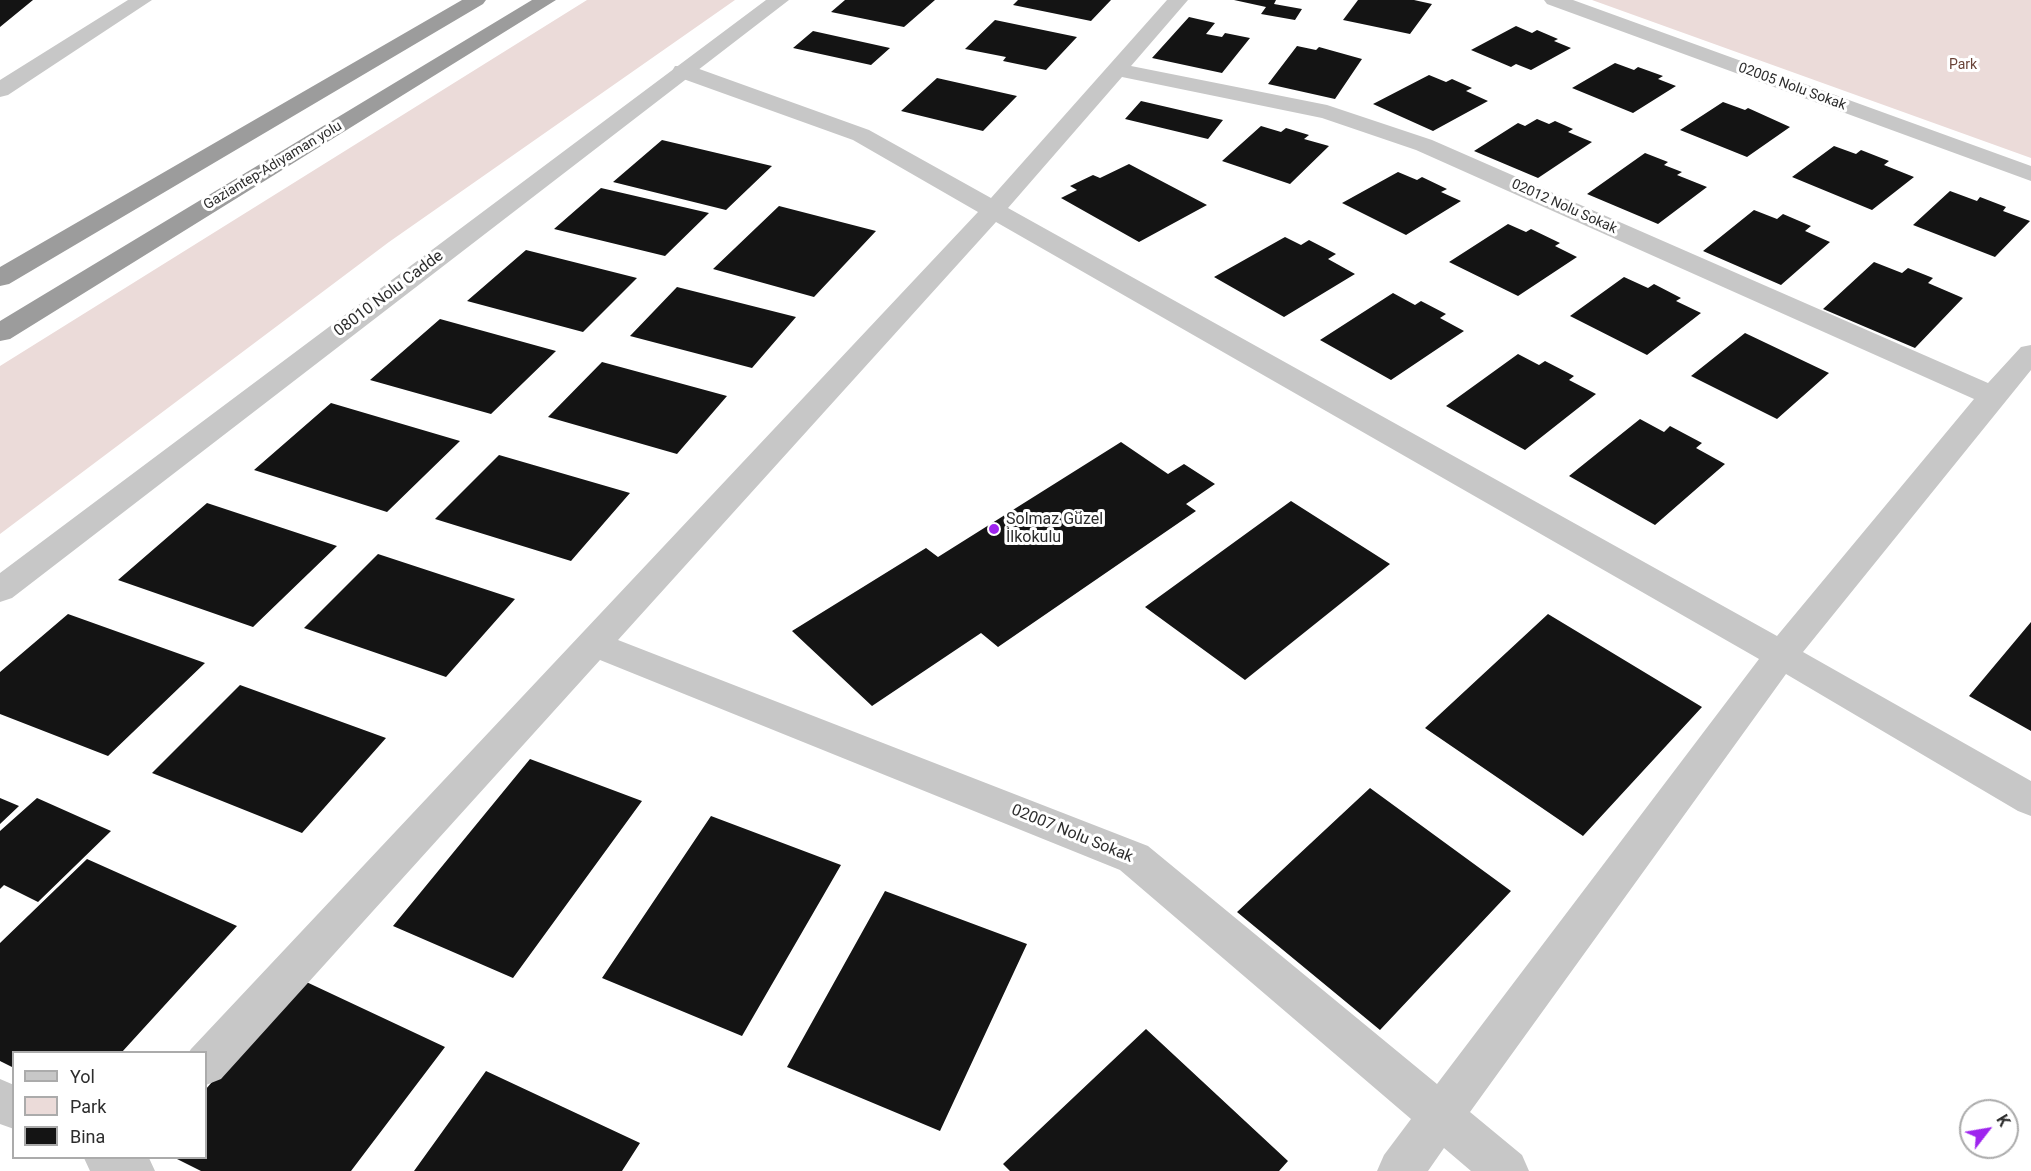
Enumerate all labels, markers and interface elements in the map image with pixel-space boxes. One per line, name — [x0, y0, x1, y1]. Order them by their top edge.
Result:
park label: Park — [1949, 57, 1977, 73]
street label: 02005 Nolu Sokak — [1736, 60, 1848, 114]
street label: Gaziantep-Adıyaman yolu — [201, 118, 345, 214]
street label: 02012 Nolu Sokak — [1509, 176, 1619, 238]
street label: 08010 Nolu Cadde — [331, 247, 447, 341]
place label: Solmaz Güzel İlkokulu — [1006, 510, 1103, 548]
marker: Solmaz Güzel İlkokulu — [987, 522, 1001, 536]
street label: 02007 Nolu Sokak — [1008, 801, 1136, 867]
legend — [12, 1051, 207, 1159]
text: Yol — [70, 1066, 95, 1087]
text: Park — [70, 1096, 106, 1117]
north arrow — [1959, 1099, 2019, 1159]
text: K — [1992, 1111, 2014, 1130]
text: Bina — [70, 1126, 105, 1147]

